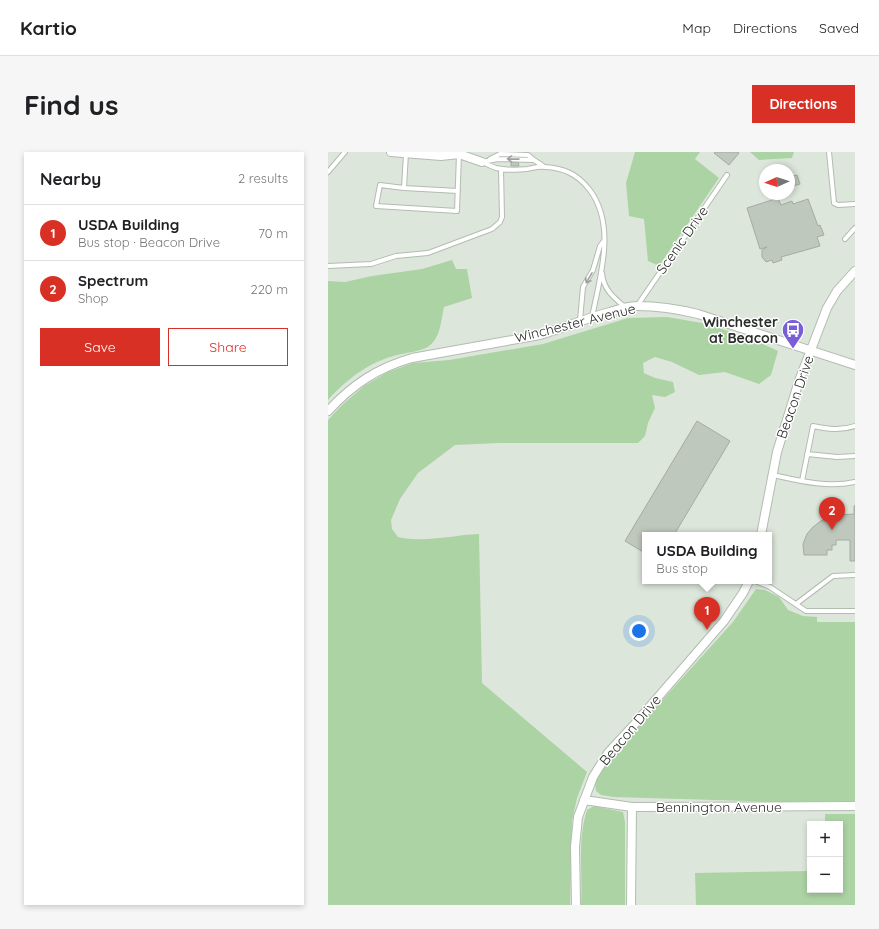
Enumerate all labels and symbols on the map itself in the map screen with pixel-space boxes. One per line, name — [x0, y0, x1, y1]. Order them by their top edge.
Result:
one-way arrow — [507, 156, 520, 163]
north arrow — [759, 164, 795, 200]
street label: Scenic Drive — [652, 202, 712, 277]
one-way arrow — [584, 272, 592, 284]
street label: Winchester Avenue — [513, 299, 637, 347]
place label: Winchester at Beacon — [703, 313, 778, 347]
bus stop icon: Winchester at Beacon — [780, 317, 806, 350]
street label: Beacon Drive — [772, 353, 818, 441]
pin: 2 — [819, 497, 845, 530]
pin: 1 — [694, 597, 720, 630]
your location — [629, 621, 649, 641]
street label: Beacon Drive — [595, 691, 665, 769]
street label: Bennington Avenue — [656, 798, 782, 816]

